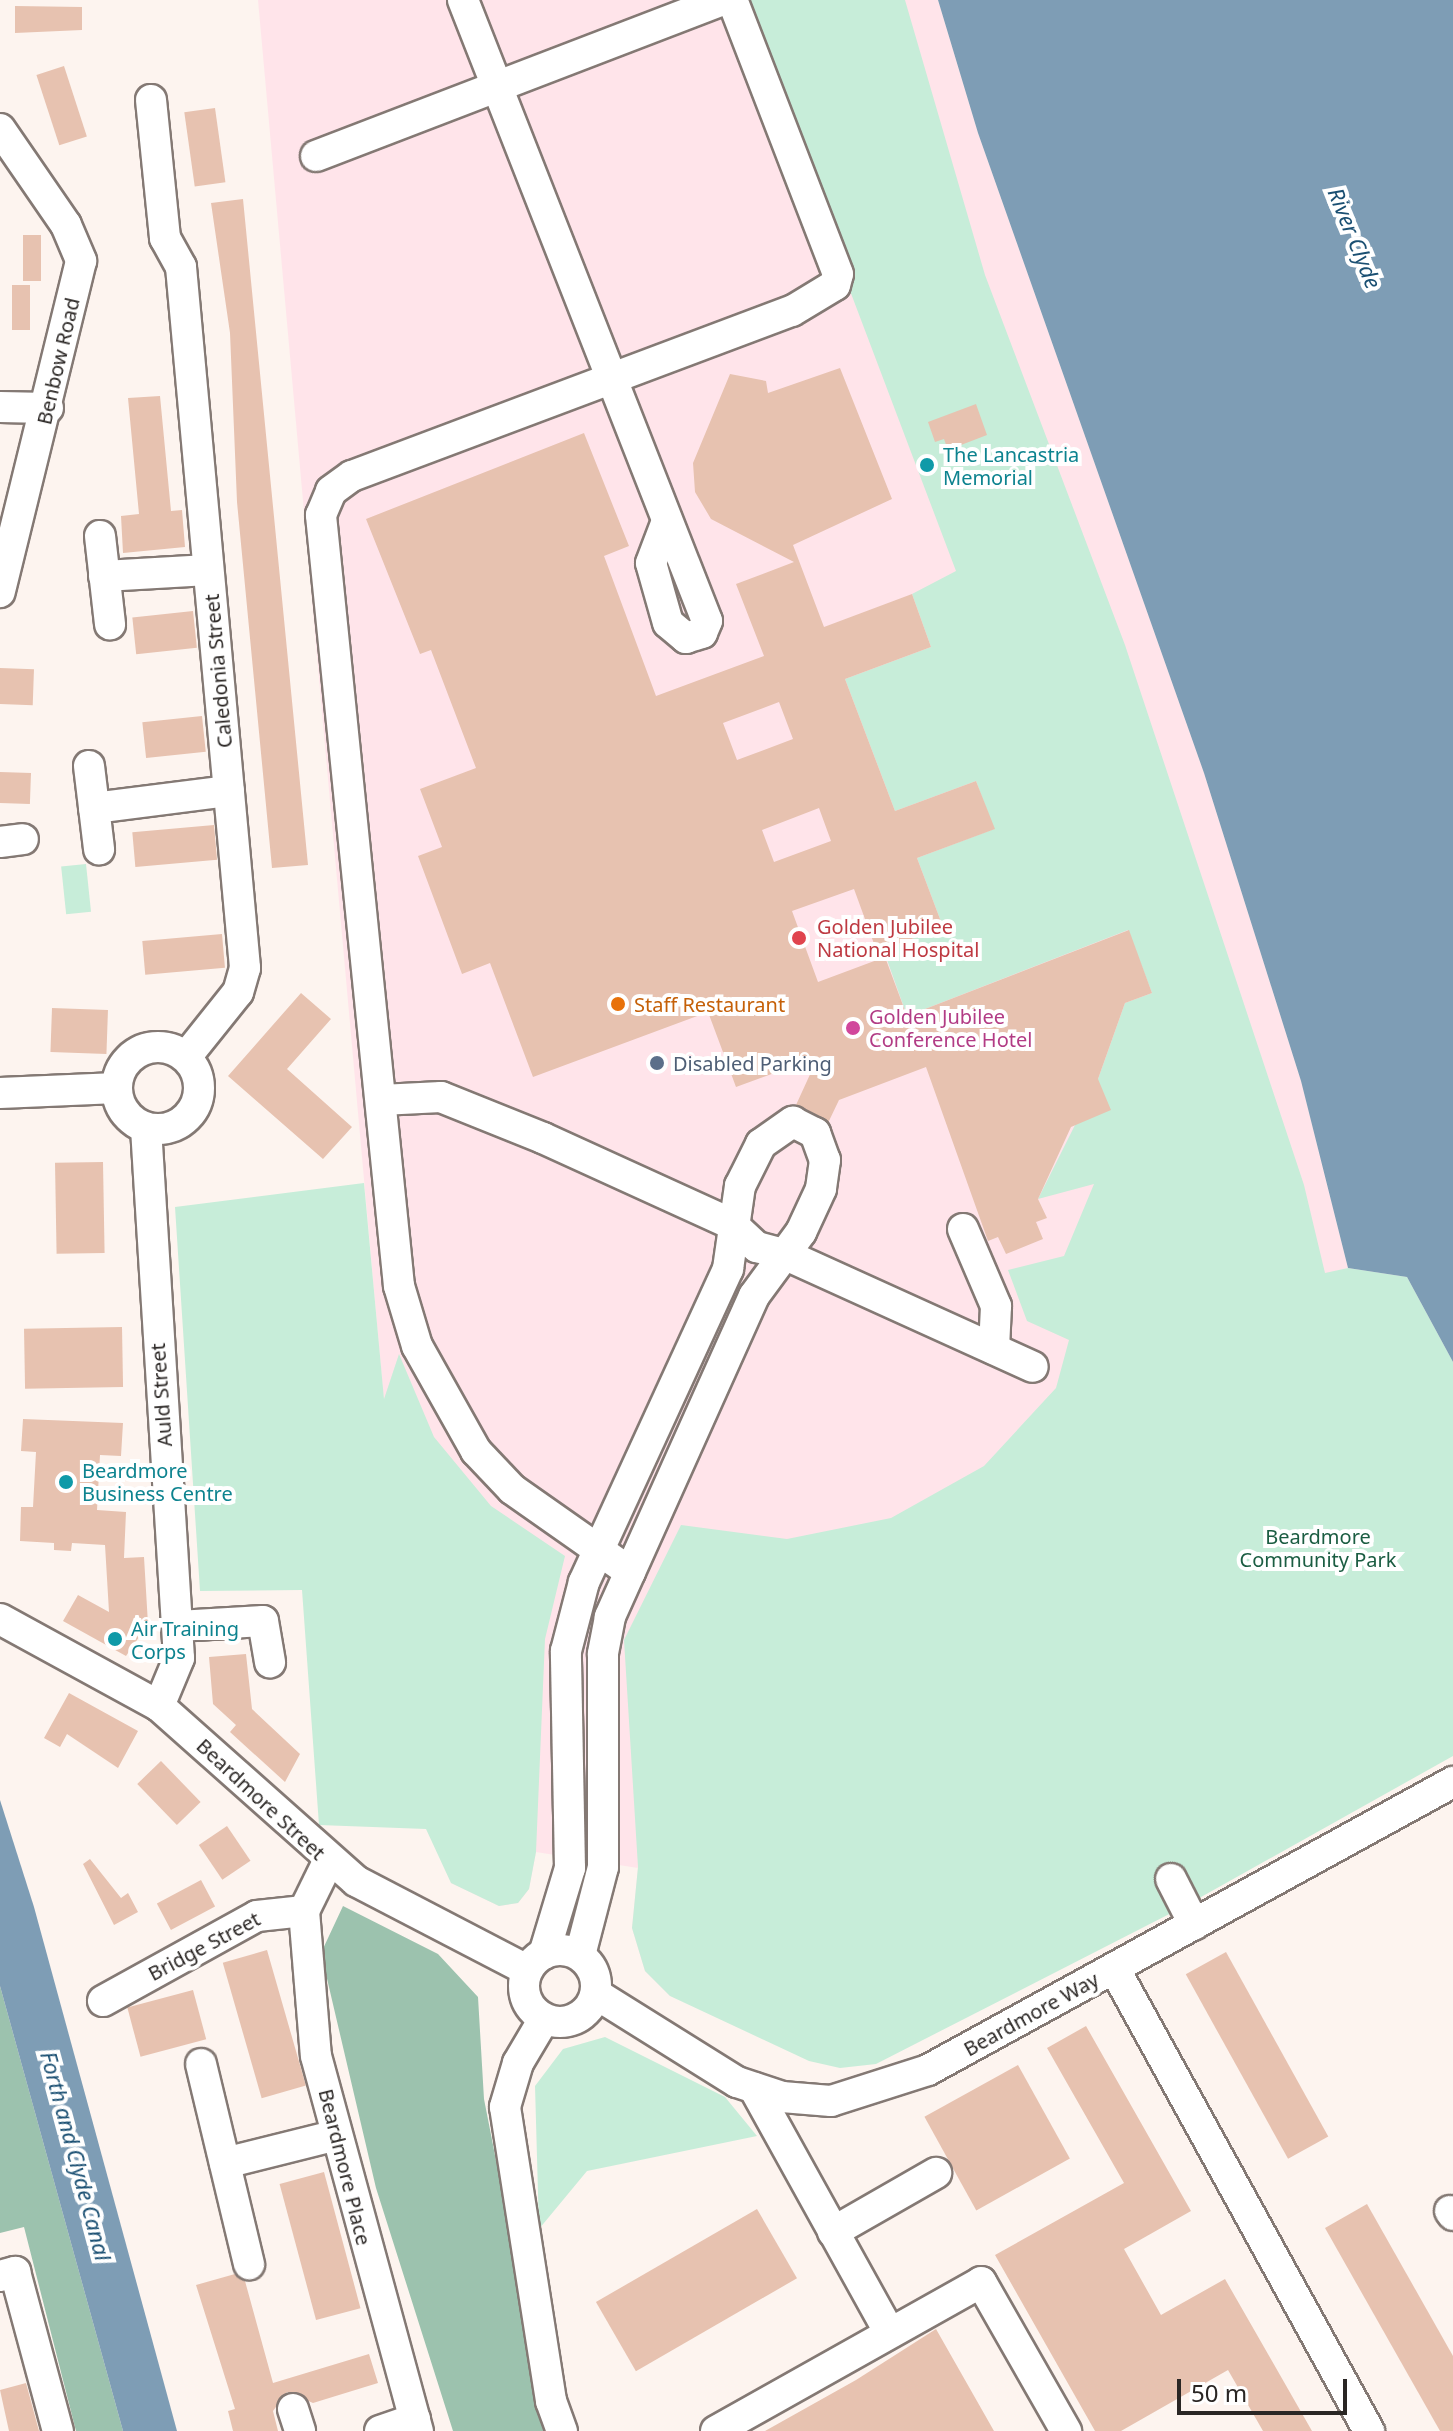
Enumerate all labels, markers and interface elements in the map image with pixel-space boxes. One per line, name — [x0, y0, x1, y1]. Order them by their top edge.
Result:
water label: River Clyde — [1323, 184, 1387, 292]
street label: Benbow Road — [32, 295, 84, 427]
place label: The Lancastria Memorial — [943, 442, 1079, 489]
marker: The Lancastria Memorial — [918, 456, 936, 474]
street label: Caledonia Street — [199, 593, 237, 749]
place label: Golden Jubilee National Hospital — [817, 914, 979, 961]
marker: Golden Jubilee National Hospital — [788, 927, 810, 949]
place label: Staff Restaurant — [634, 992, 785, 1016]
marker: Staff Restaurant — [609, 995, 627, 1013]
place label: Golden Jubilee Conference Hotel — [869, 1004, 1032, 1051]
marker: Golden Jubilee Conference Hotel — [844, 1019, 862, 1037]
place label: Disabled Parking — [673, 1051, 832, 1075]
marker: Disabled Parking — [648, 1054, 666, 1072]
street label: Auld Street — [145, 1342, 177, 1448]
place label: Beardmore Business Centre — [82, 1458, 233, 1505]
marker: Beardmore Business Centre — [57, 1473, 75, 1491]
park label: Beardmore Community Park — [1240, 1525, 1396, 1572]
place label: Air Training Corps — [131, 1616, 239, 1663]
marker: Air Training Corps — [106, 1630, 124, 1648]
street label: Beardmore Street — [192, 1733, 330, 1865]
street label: Bridge Street — [144, 1906, 264, 1986]
street label: Beardmore Way — [959, 1967, 1103, 2061]
water label: Forth and Clyde Canal — [35, 2048, 117, 2264]
street label: Beardmore Place — [314, 2086, 376, 2248]
scale bar — [1181, 2363, 1351, 2413]
text: 50 m — [1191, 2376, 1247, 2409]

